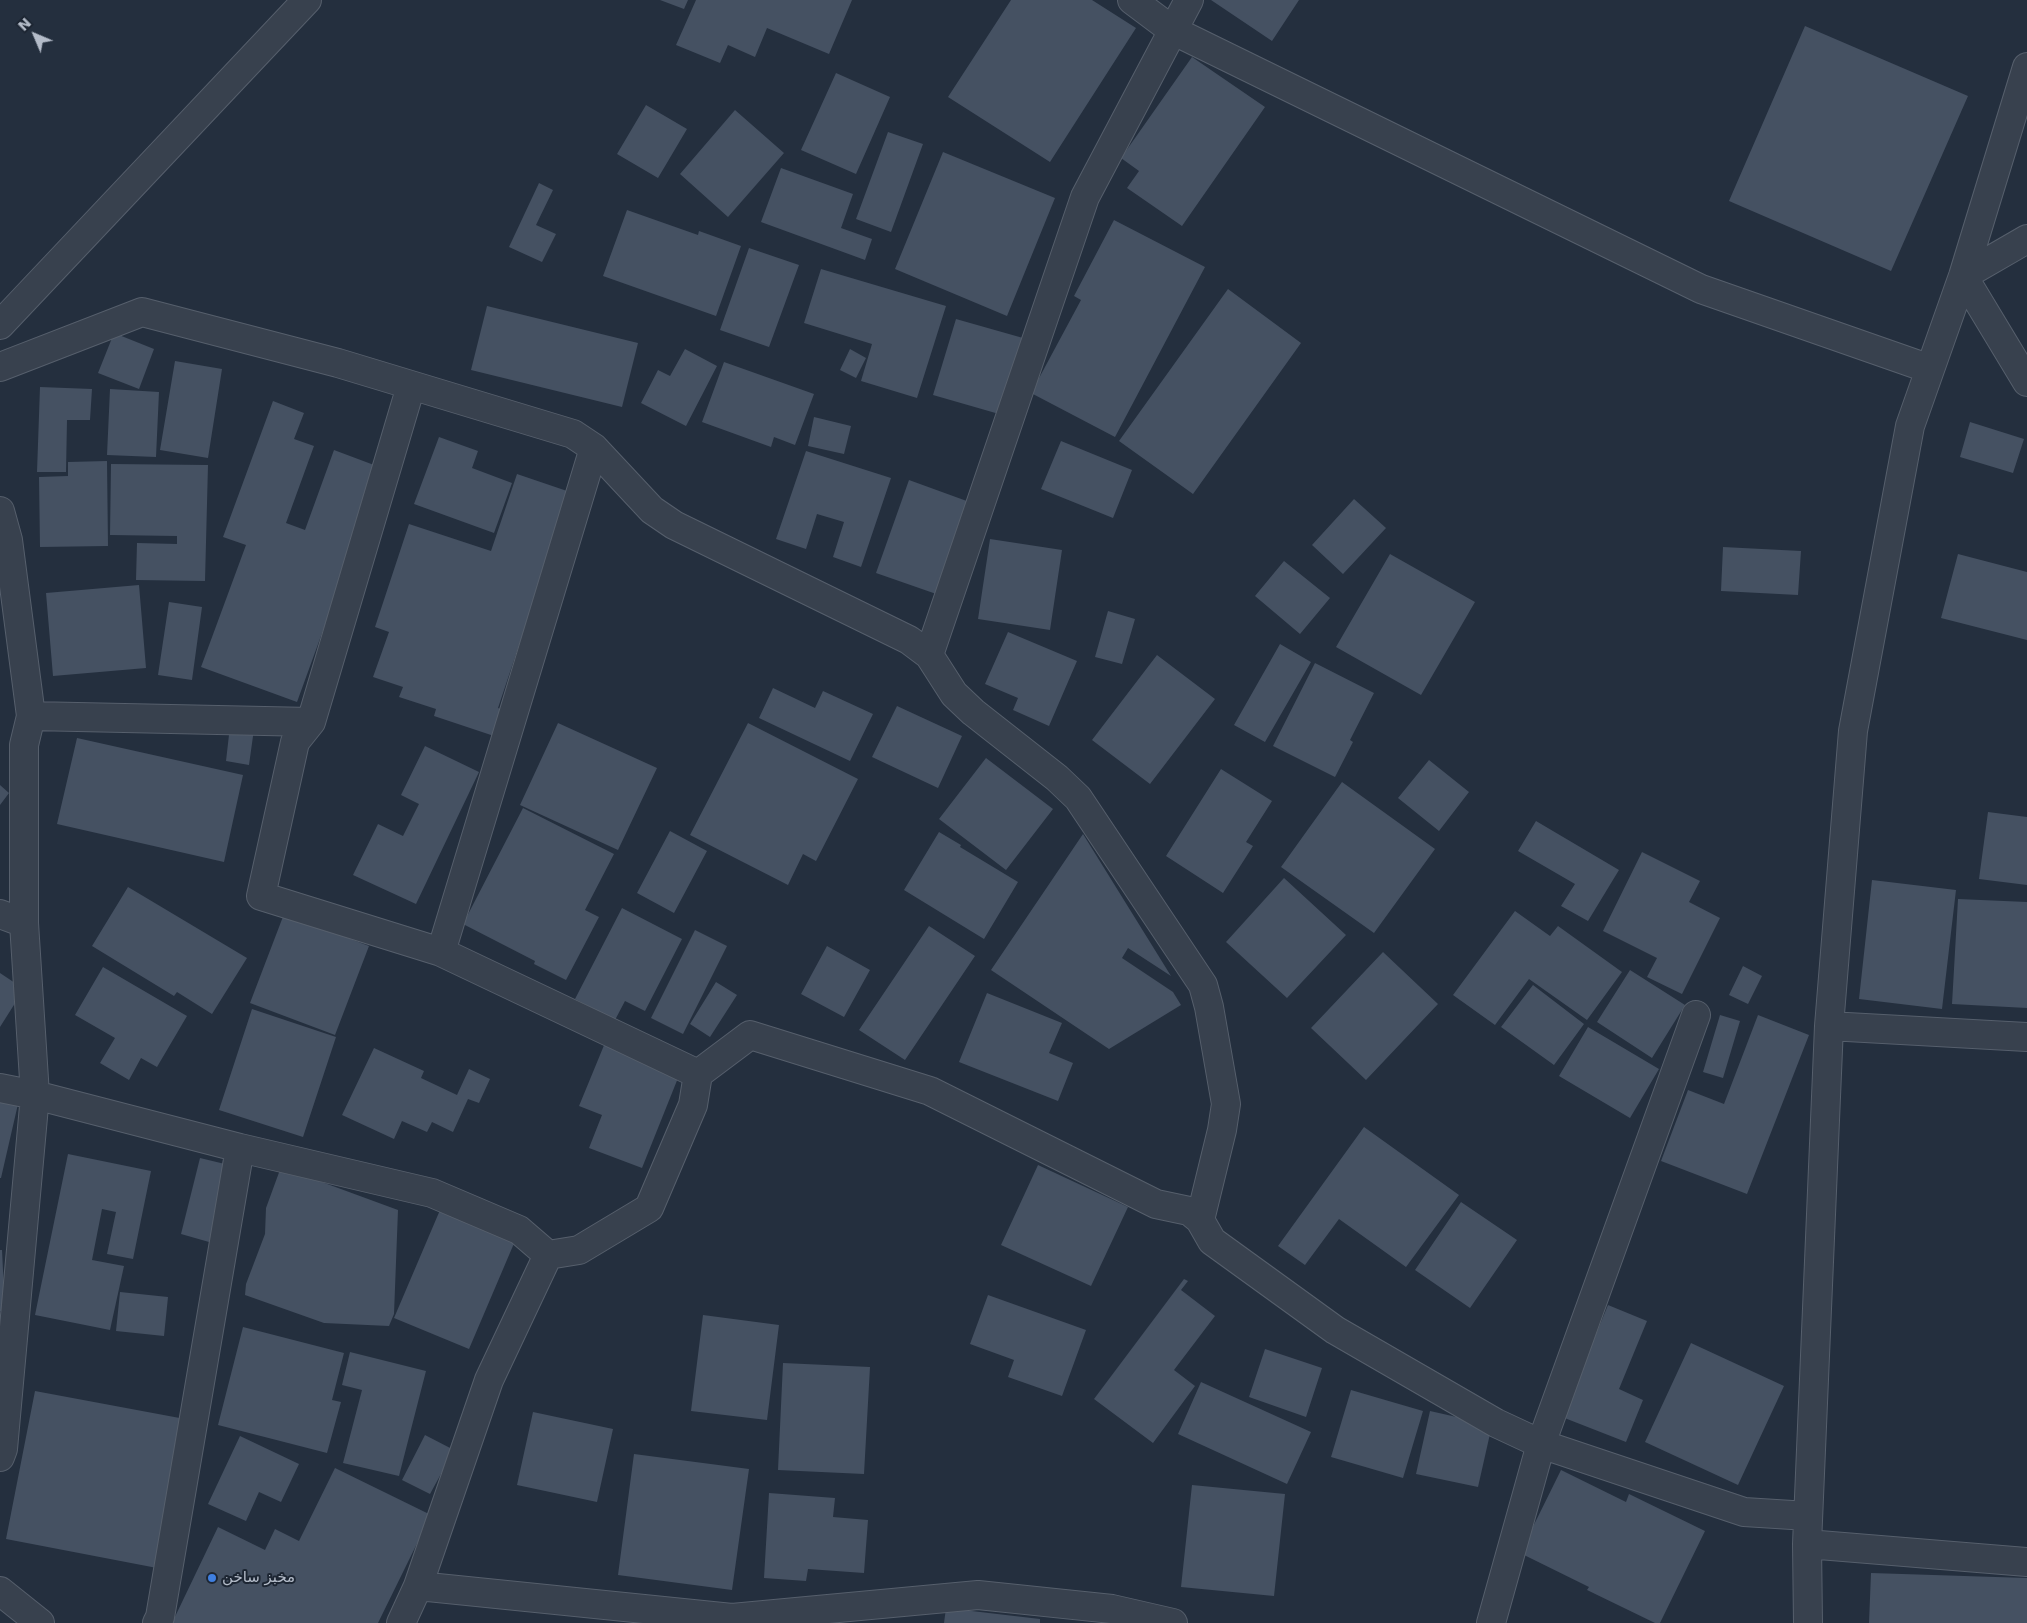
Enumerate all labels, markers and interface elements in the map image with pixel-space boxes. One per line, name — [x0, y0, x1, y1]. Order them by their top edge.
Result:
north arrow — [10, 10, 60, 60]
text: N — [15, 15, 34, 34]
place label: مخبز ساخن — [222, 1569, 295, 1587]
marker: مخبز ساخن — [206, 1572, 218, 1584]

